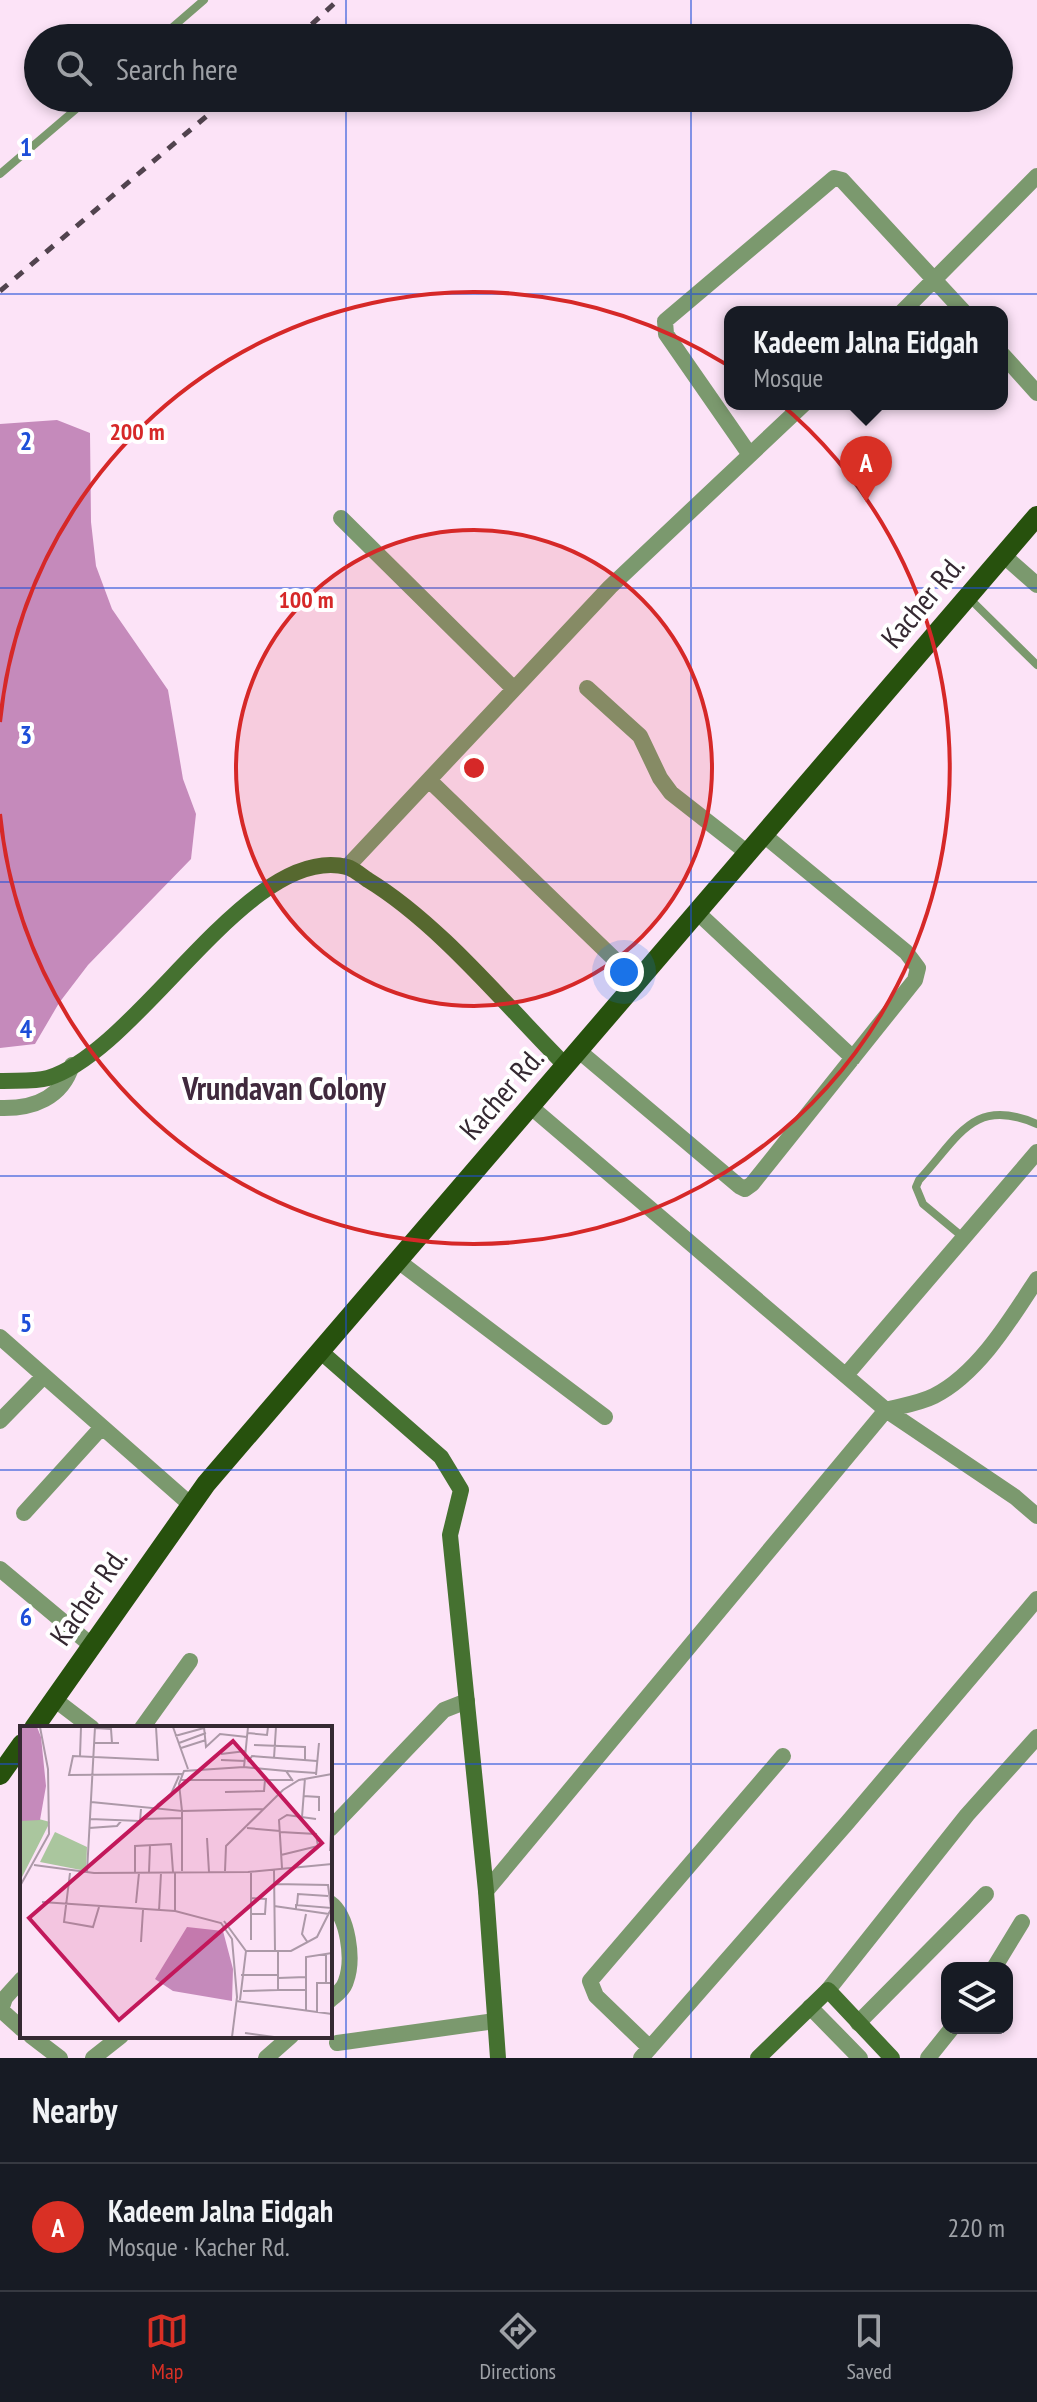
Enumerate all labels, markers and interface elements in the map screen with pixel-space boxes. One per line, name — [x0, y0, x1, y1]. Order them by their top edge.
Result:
search box — [24, 24, 1013, 112]
icon: search — [52, 46, 96, 90]
text: Search here — [116, 49, 238, 88]
text: 1 — [20, 130, 32, 163]
popup — [724, 306, 1008, 410]
text: Kadeem Jalna Eidgah — [753, 322, 979, 361]
text: Mosque — [753, 361, 823, 394]
text: 200 m — [109, 416, 165, 447]
text: 2 — [20, 424, 32, 457]
pin: A — [840, 436, 892, 502]
street label: Kacher Rd. — [872, 546, 972, 656]
text: 100 m — [278, 584, 334, 615]
text: 3 — [20, 718, 32, 751]
centre of rings — [460, 754, 488, 782]
your location — [604, 952, 644, 992]
text: 4 — [20, 1012, 33, 1045]
street label: Kacher Rd. — [450, 1039, 552, 1147]
district label: Vrundavan Colony — [181, 1067, 387, 1109]
text: 5 — [20, 1306, 32, 1339]
street label: Kacher Rd. — [40, 1540, 135, 1652]
text: 6 — [20, 1600, 32, 1633]
inset map — [20, 1726, 332, 2038]
map controls — [941, 1962, 1013, 2034]
button: layers — [941, 1962, 1013, 2034]
text: Nearby — [32, 2088, 117, 2132]
text: Kadeem Jalna Eidgah — [108, 2191, 333, 2230]
text: A — [51, 2211, 65, 2244]
text: 220 m — [947, 2211, 1005, 2244]
text: Mosque · Kacher Rd. — [108, 2230, 290, 2263]
tab: Map — [145, 2309, 189, 2385]
tab: Directions — [480, 2309, 556, 2385]
tab: Saved — [846, 2309, 892, 2385]

